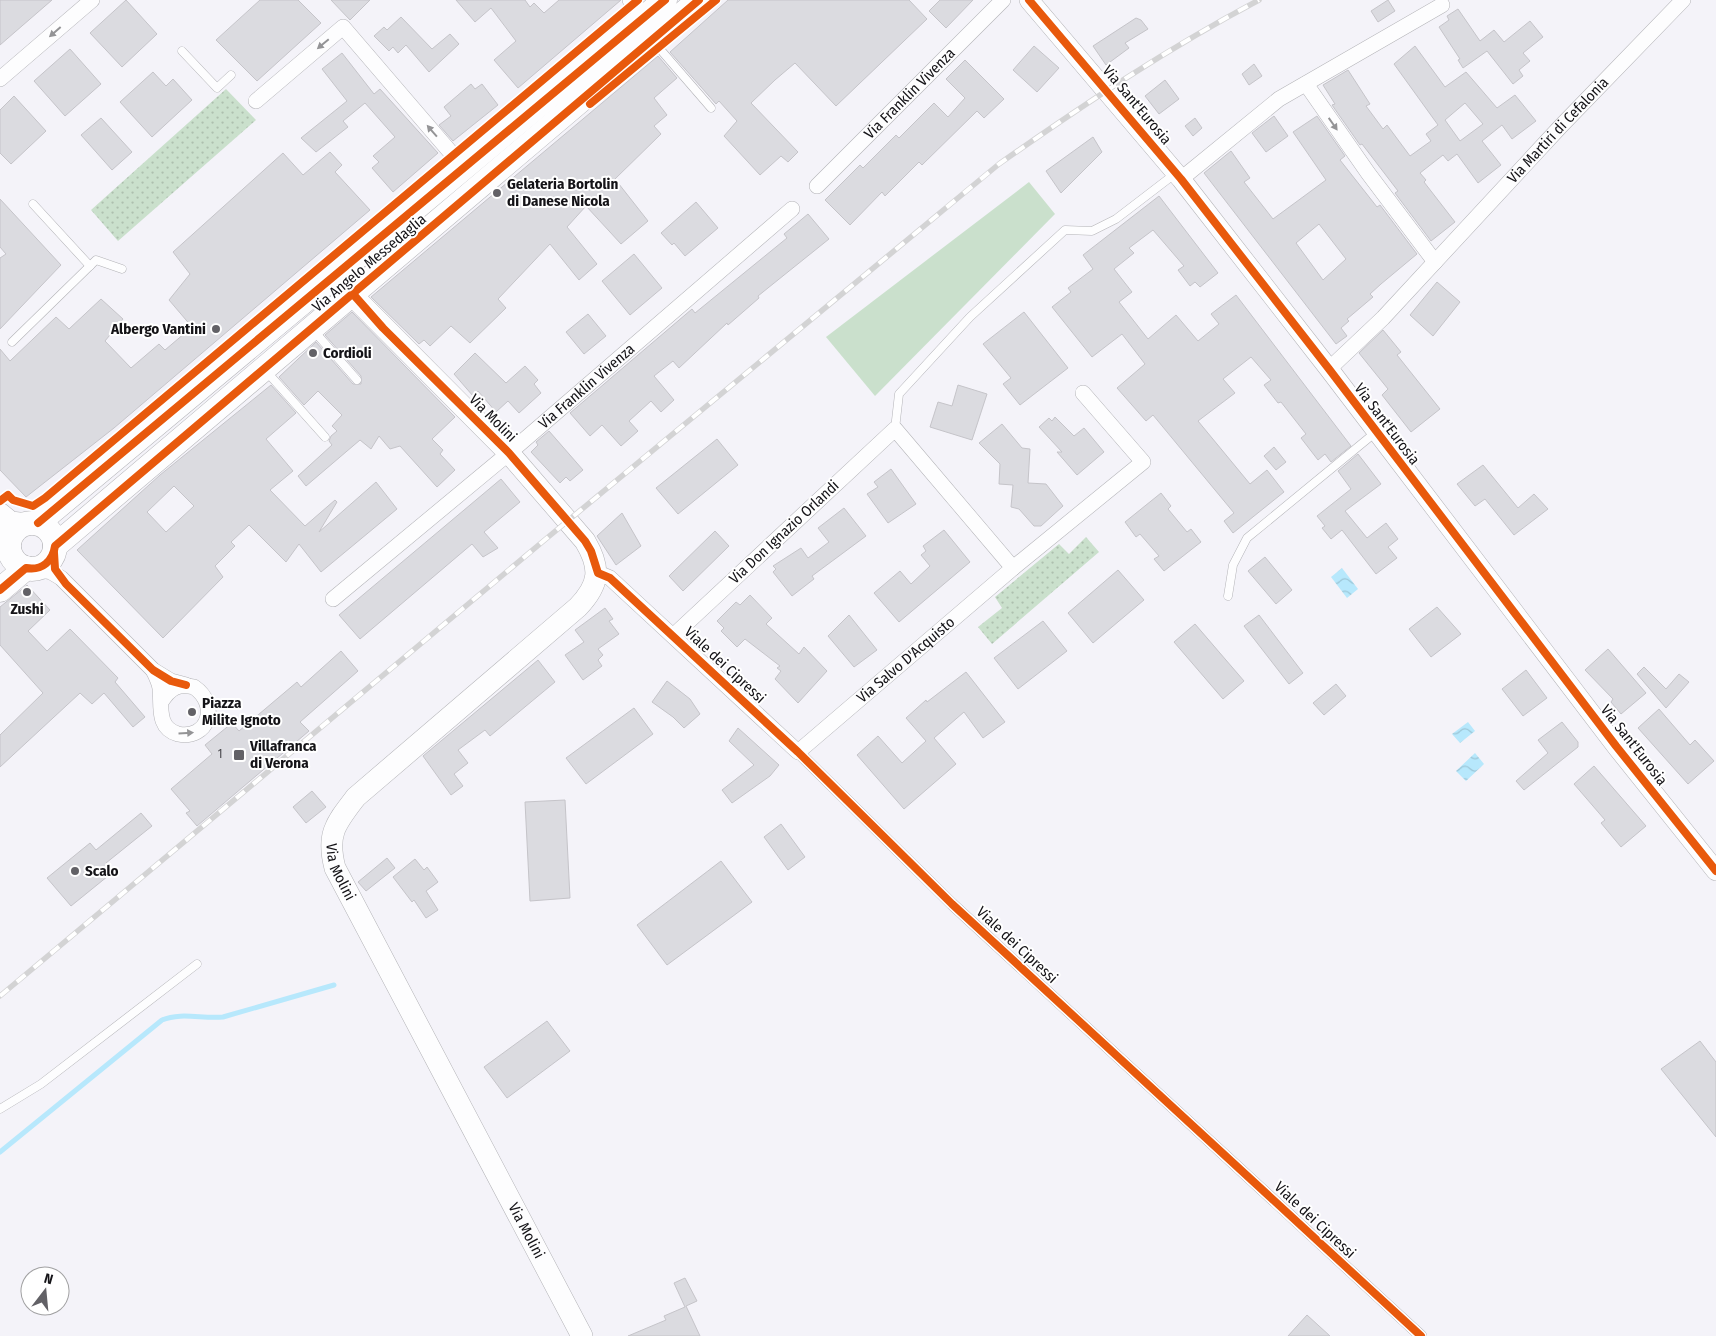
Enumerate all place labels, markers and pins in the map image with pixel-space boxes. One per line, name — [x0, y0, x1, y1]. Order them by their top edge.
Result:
place label: Gelateria Bortolin di Danese Nicola — [507, 175, 618, 210]
marker: Gelateria Bortolin di Danese Nicola — [491, 187, 503, 199]
place label: Albergo Vantini — [110, 320, 206, 338]
marker: Albergo Vantini — [210, 323, 222, 335]
place label: Cordioli — [323, 344, 372, 362]
marker: Cordioli — [307, 347, 319, 359]
marker: Zushi — [21, 586, 33, 598]
place label: Zushi — [10, 600, 44, 618]
place label: Piazza Milite Ignoto — [202, 694, 281, 729]
marker: Piazza Milite Ignoto — [186, 706, 198, 718]
place label: Villafranca di Verona — [249, 737, 317, 772]
marker: Villafranca di Verona — [232, 748, 246, 762]
place label: Scalo — [85, 862, 119, 880]
marker: Scalo — [69, 865, 81, 877]

